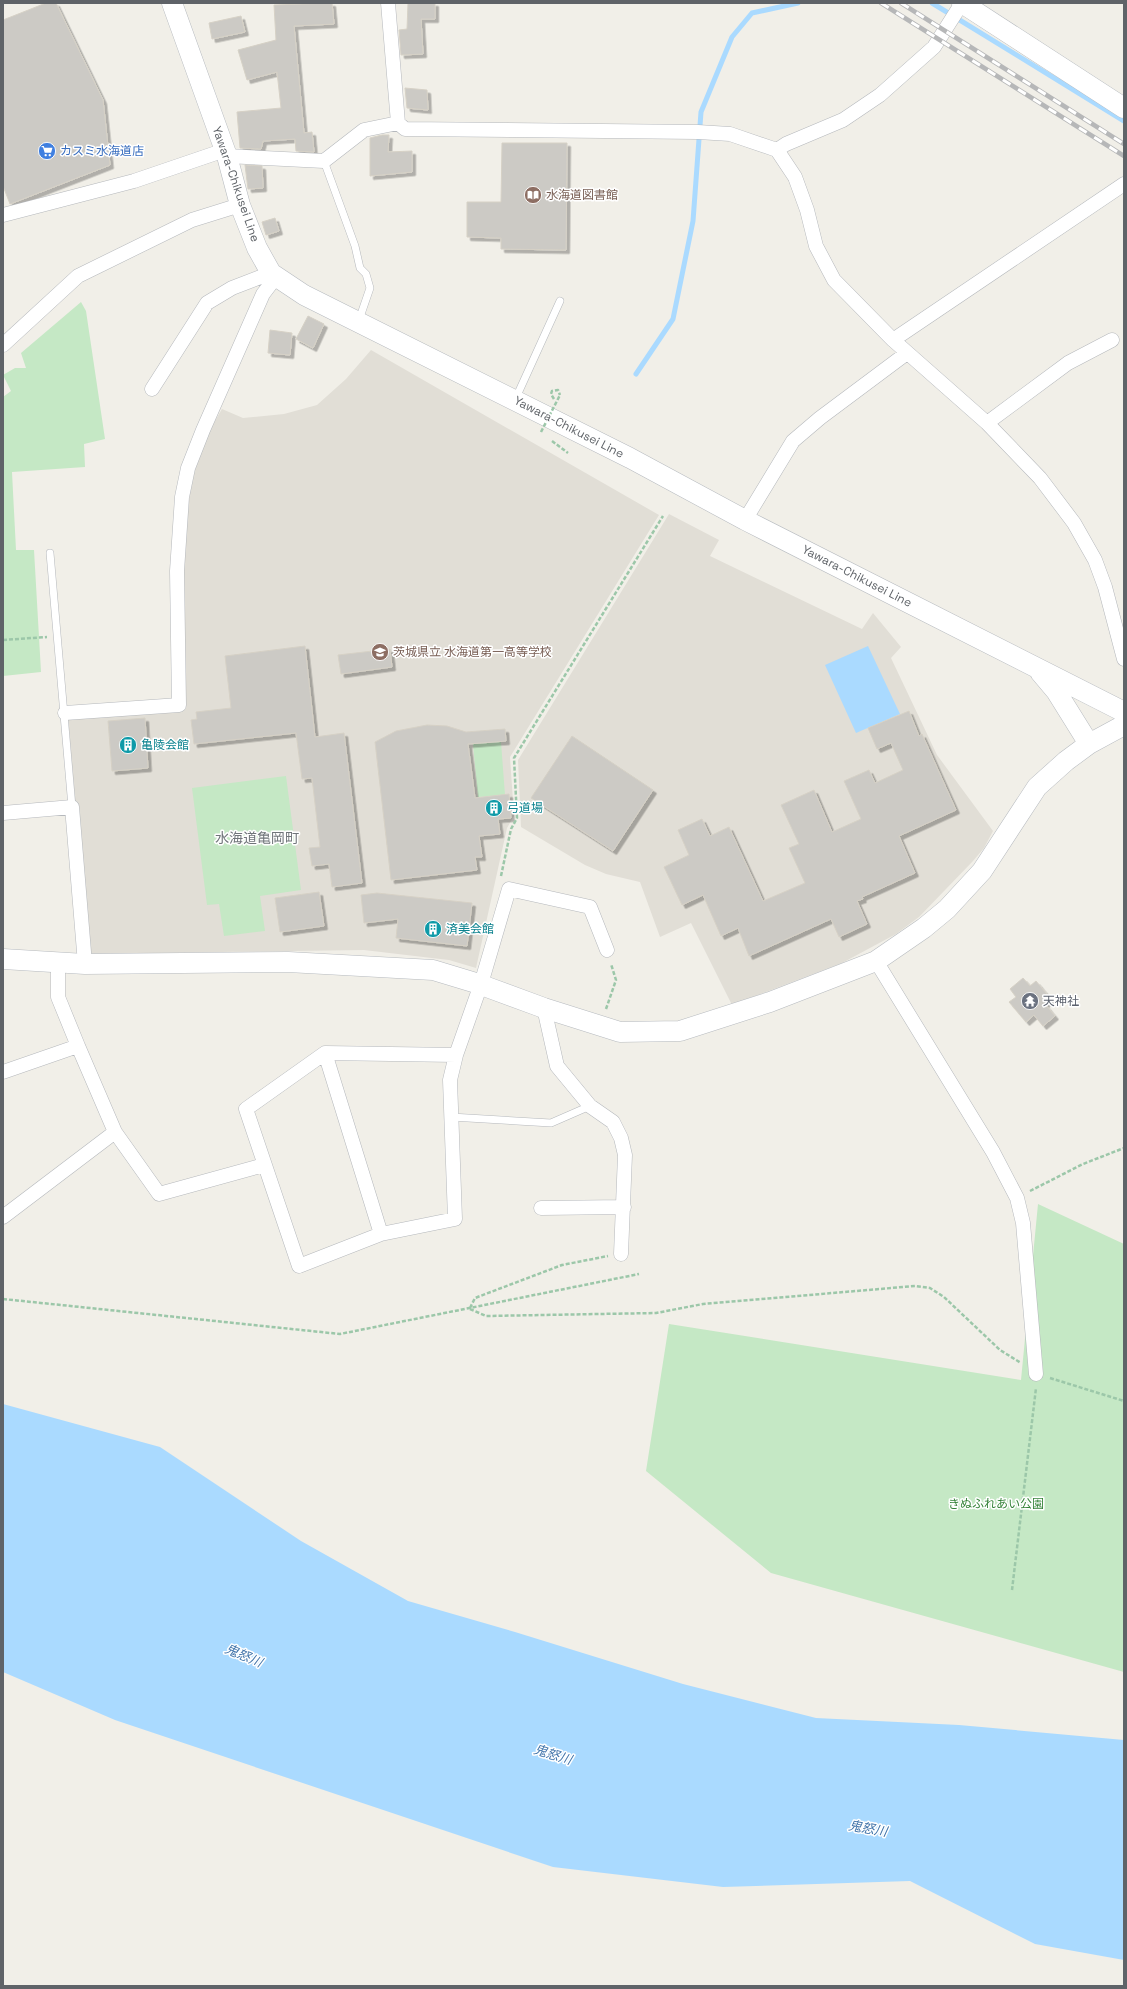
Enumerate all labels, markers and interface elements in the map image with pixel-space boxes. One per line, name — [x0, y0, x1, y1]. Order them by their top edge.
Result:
street label: Yawara-Chikusei Line — [209, 124, 263, 244]
supermarket icon: カスミ水海道店 — [37, 141, 57, 161]
place label: カスミ水海道店 — [60, 143, 144, 159]
library icon: 水海道図書館 — [523, 185, 543, 205]
place label: 水海道図書館 — [546, 187, 618, 203]
street label: Yawara-Chikusei Line — [511, 392, 627, 462]
street label: Yawara-Chikusei Line — [799, 541, 915, 611]
school or university icon: 茨城県立 水海道第一高等学校 — [370, 642, 390, 662]
place label: 茨城県立 水海道第一高等学校 — [393, 644, 552, 660]
building icon: 亀陵会館 — [118, 735, 138, 755]
place label: 亀陵会館 — [141, 737, 189, 753]
building icon: 弓道場 — [484, 798, 504, 818]
place label: 弓道場 — [507, 800, 543, 816]
district label: 水海道亀岡町 — [215, 829, 299, 847]
building icon: 済美会館 — [423, 919, 443, 939]
place label: 済美会館 — [446, 921, 494, 937]
temple icon: 天神社 — [1020, 991, 1040, 1011]
place label: 天神社 — [1043, 993, 1079, 1009]
park label: きぬふれあい公園 — [948, 1496, 1044, 1512]
water label: 鬼怒川 — [223, 1640, 267, 1672]
water label: 鬼怒川 — [532, 1741, 576, 1769]
water label: 鬼怒川 — [847, 1817, 891, 1841]

